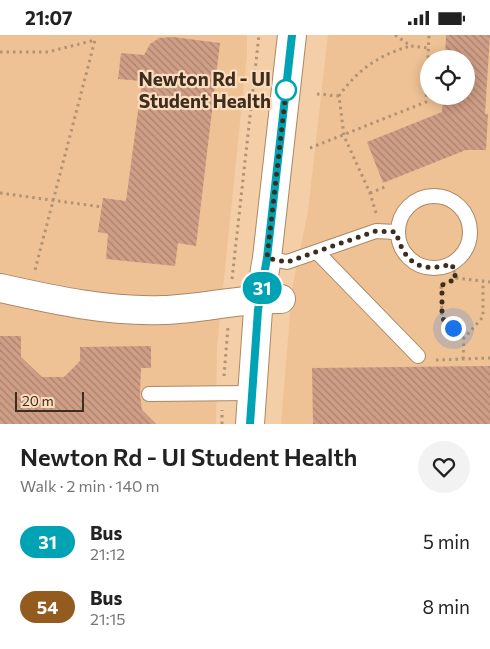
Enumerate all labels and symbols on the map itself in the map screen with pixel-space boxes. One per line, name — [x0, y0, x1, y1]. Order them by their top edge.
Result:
place label: Newton Rd - UI Student Health — [139, 67, 271, 112]
marker: Newton Rd - UI Student Health — [275, 79, 297, 101]
line badge: 31 — [240, 272, 284, 304]
your location — [441, 316, 466, 341]
scale bar — [15, 389, 84, 412]

